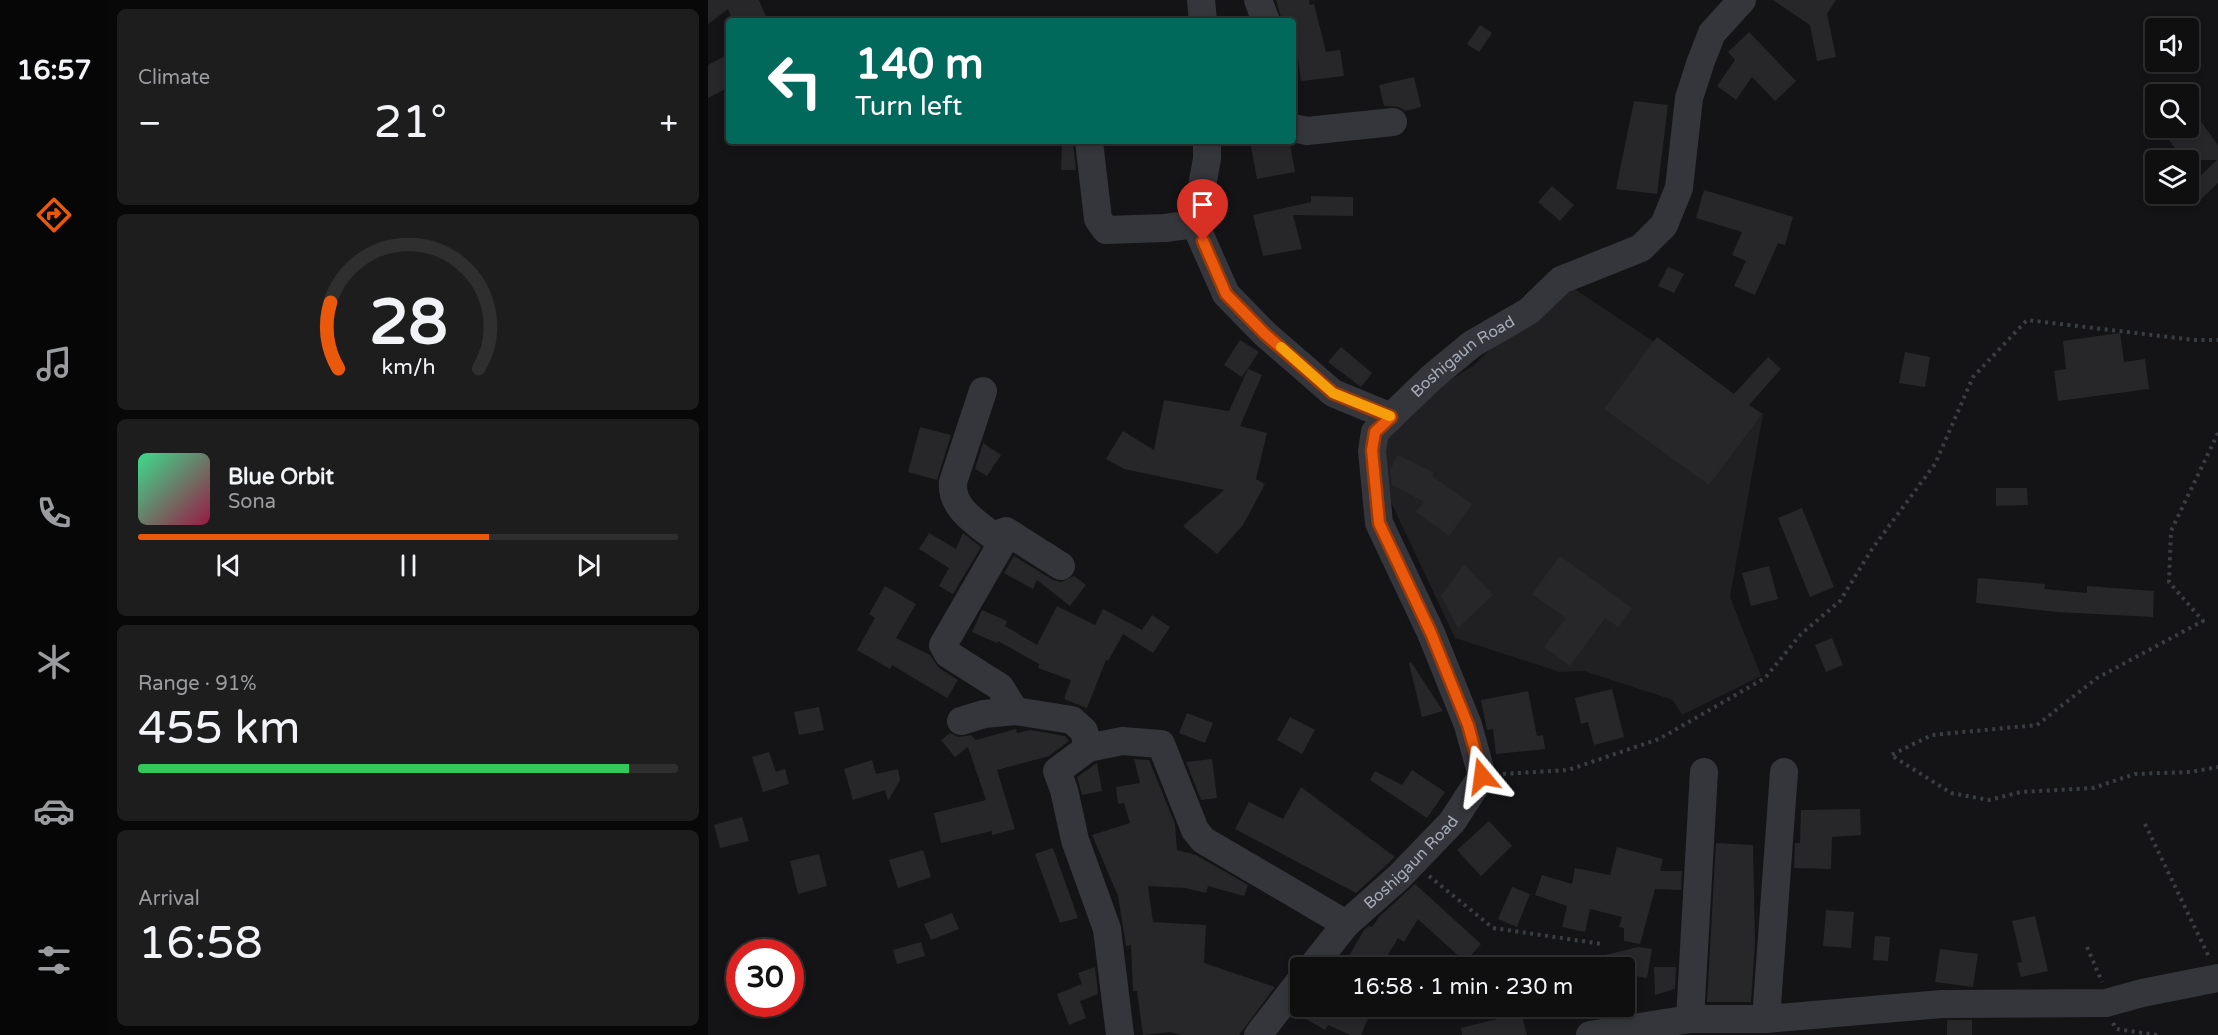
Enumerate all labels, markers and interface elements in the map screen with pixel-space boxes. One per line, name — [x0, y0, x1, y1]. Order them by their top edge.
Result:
map controls — [2145, 18, 2199, 204]
button: sound — [2145, 18, 2199, 72]
text: 140 m — [855, 39, 984, 90]
icon: left — [756, 42, 834, 120]
text: 16:57 — [17, 54, 91, 87]
text: Climate — [138, 66, 210, 90]
button: search — [2145, 84, 2199, 138]
text: Turn left — [855, 90, 962, 123]
text: 21° — [374, 96, 447, 150]
text: − — [138, 104, 162, 143]
text: + — [659, 104, 678, 143]
button: layers — [2145, 150, 2199, 204]
pin — [1177, 179, 1228, 241]
icon: arrive — [1186, 188, 1219, 221]
icon: directions — [33, 194, 75, 236]
text: 28 — [369, 286, 447, 361]
street label: Boshigaun Road — [1407, 311, 1518, 402]
icon: music — [33, 343, 75, 385]
text: km/h — [381, 355, 435, 381]
text: Blue Orbit — [228, 464, 334, 490]
text: Sona — [228, 490, 276, 514]
icon: phone — [33, 492, 75, 534]
icon: previous — [212, 549, 245, 582]
icon: pause — [392, 549, 425, 582]
icon: next — [572, 549, 605, 582]
icon: climate — [33, 641, 75, 683]
text: Range · 91% — [138, 672, 257, 696]
text: 455 km — [138, 702, 300, 756]
position arrow — [1450, 744, 1514, 808]
icon: car — [33, 790, 75, 832]
street label: Boshigaun Road — [1360, 812, 1463, 913]
text: Arrival — [138, 887, 200, 911]
text: 16:58 — [138, 917, 263, 971]
icon: filters — [33, 939, 75, 981]
speed limit sign: 30 — [726, 939, 804, 1017]
text: 16:58 · 1 min · 230 m — [1352, 974, 1573, 1000]

